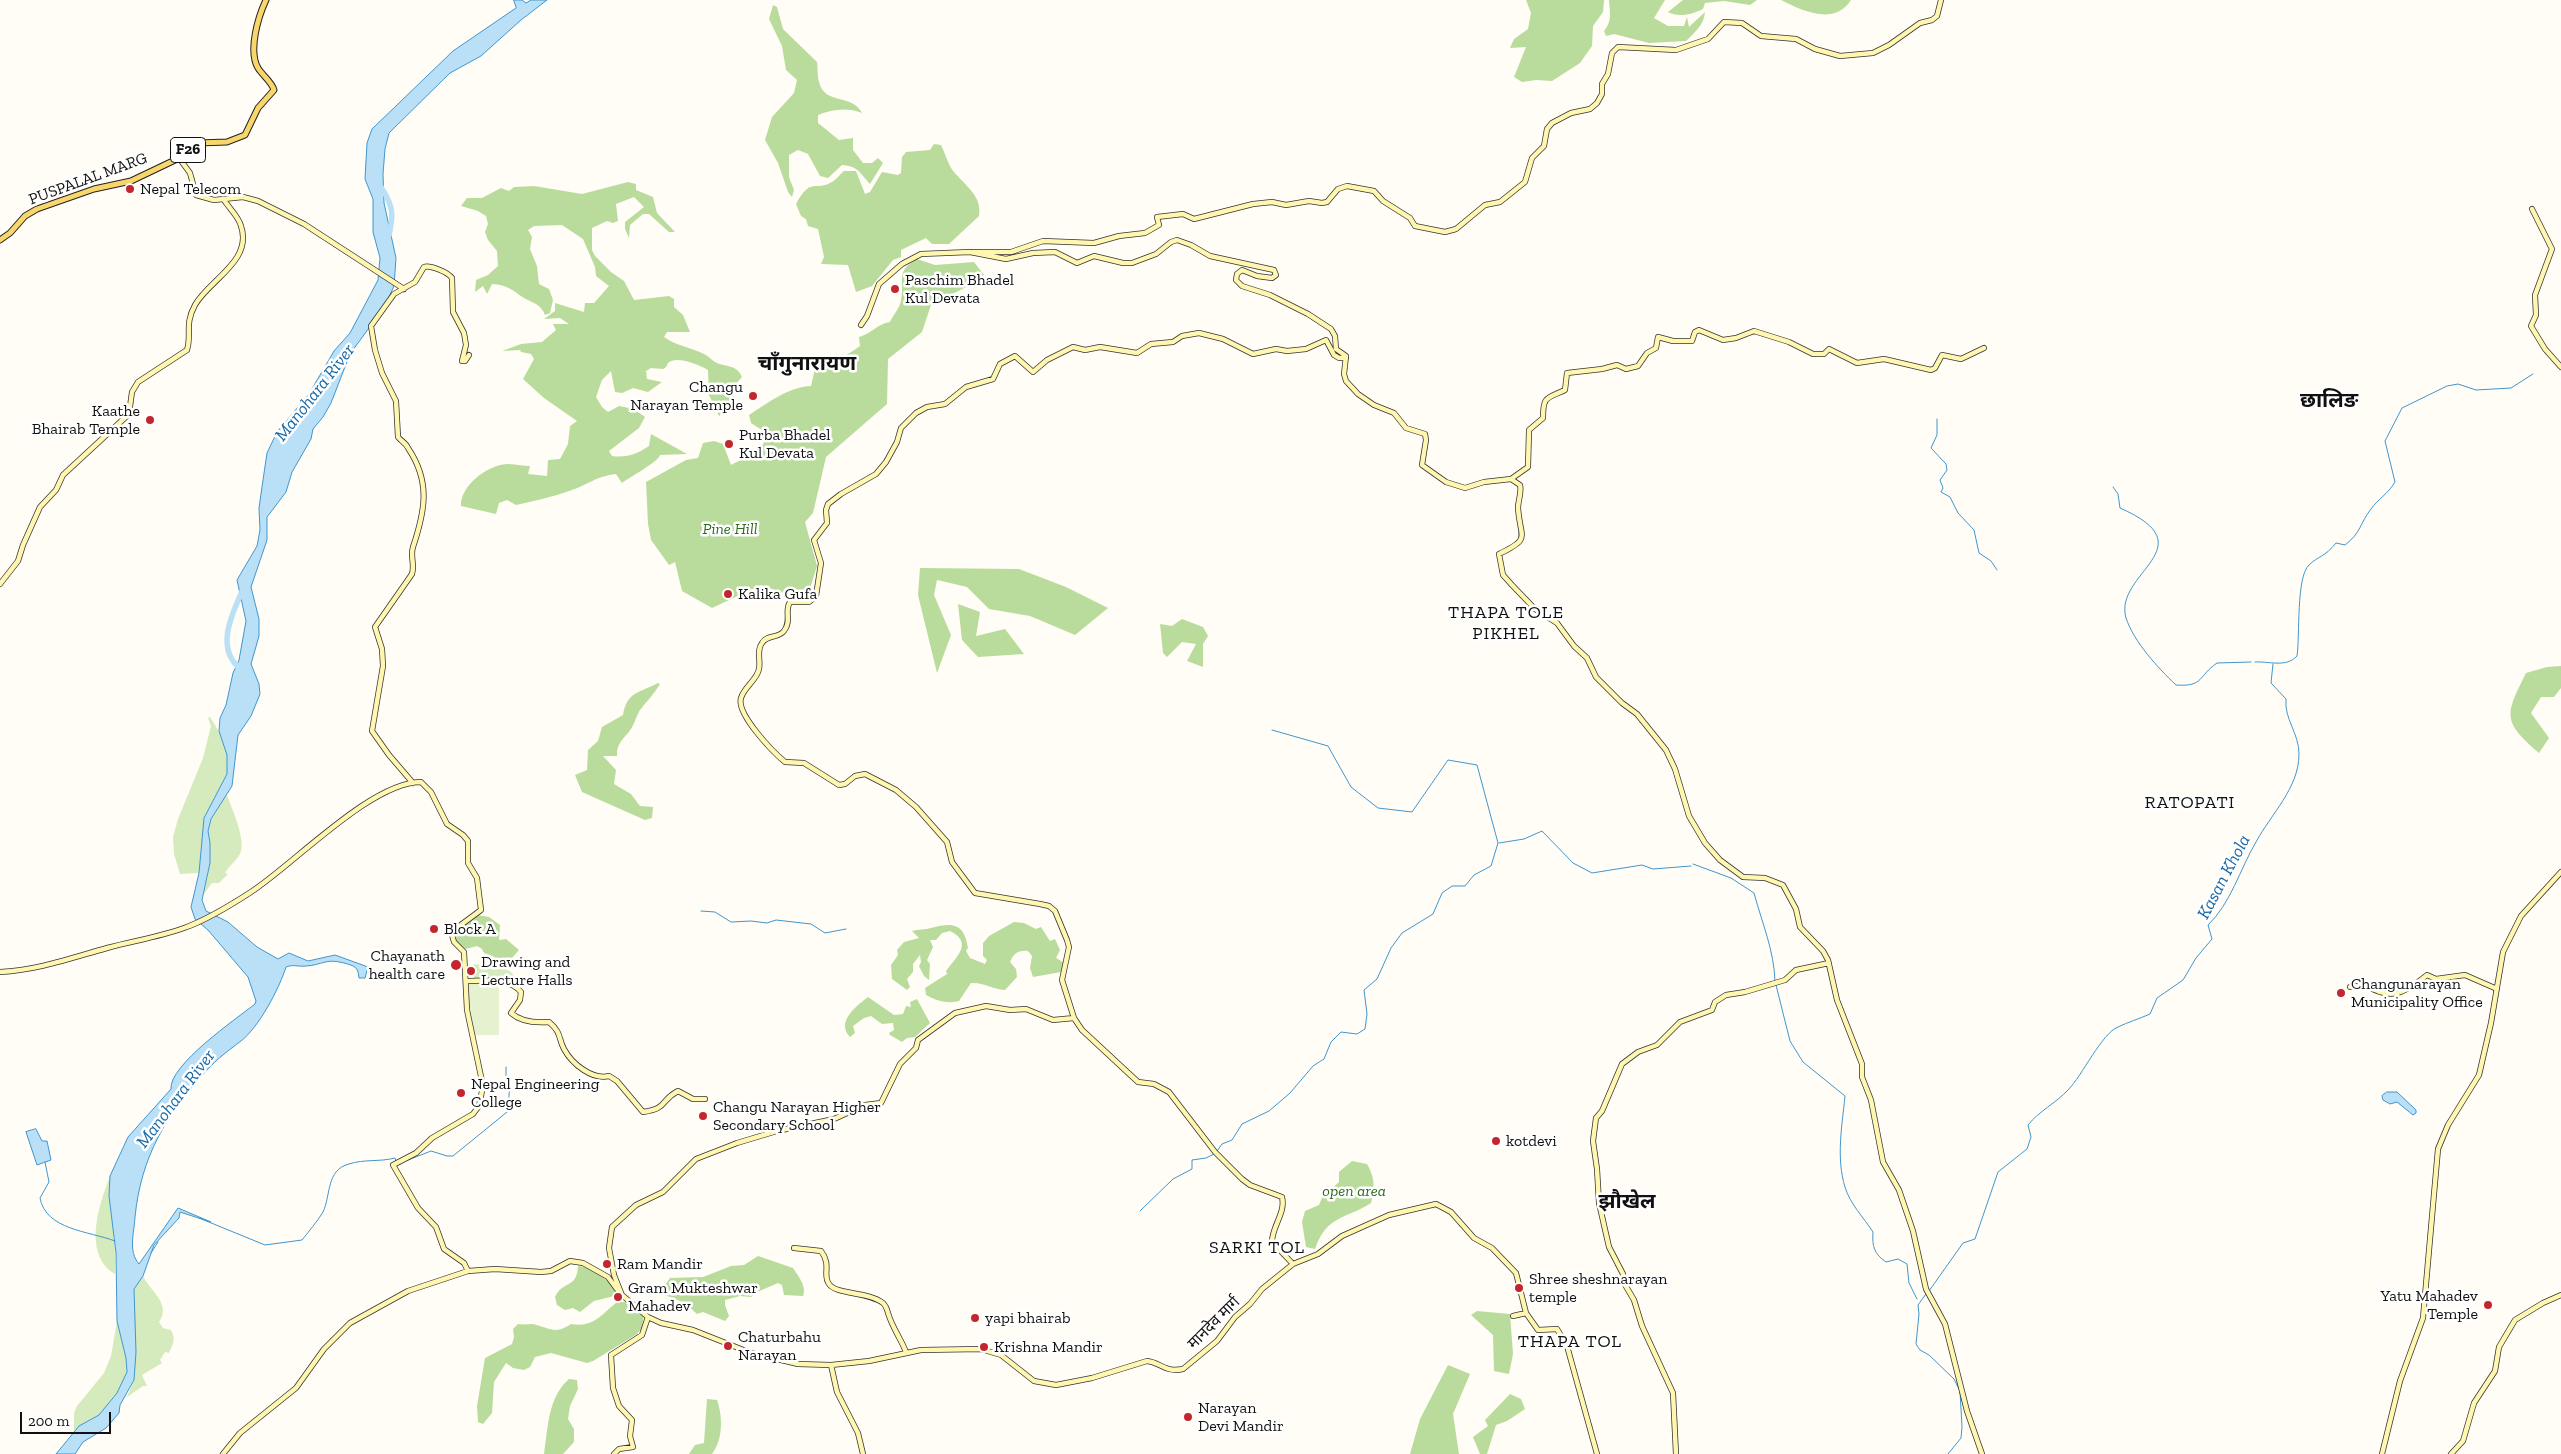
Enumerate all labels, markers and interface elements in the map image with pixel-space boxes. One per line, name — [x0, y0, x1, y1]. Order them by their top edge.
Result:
road number: F26 — [170, 138, 206, 162]
street label: PUSPALAL MARG — [26, 149, 150, 209]
place label: Nepal Telecom — [140, 179, 241, 199]
marker: Nepal Telecom — [124, 183, 136, 195]
place label: Paschim Bhadel Kul Devata — [905, 270, 1014, 308]
marker: Paschim Bhadel Kul Devata — [889, 283, 901, 295]
water label: Manohara River — [270, 340, 360, 446]
district label: चाँगुनारायण — [758, 351, 856, 377]
place label: Changu Narayan Temple — [630, 377, 743, 415]
district label: छालिङ — [2300, 388, 2358, 414]
marker: Changu Narayan Temple — [747, 390, 759, 402]
place label: Kaathe Bhairab Temple — [32, 401, 140, 439]
marker: Kaathe Bhairab Temple — [144, 414, 156, 426]
place label: Purba Bhadel Kul Devata — [739, 425, 831, 463]
marker: Purba Bhadel Kul Devata — [723, 438, 735, 450]
park label: Pine Hill — [702, 519, 758, 539]
place label: Kalika Gufa — [738, 584, 817, 604]
marker: Kalika Gufa — [722, 588, 734, 600]
district label: THAPA TOLE PIKHEL — [1447, 602, 1565, 644]
district label: RATOPATI — [2144, 792, 2236, 814]
water label: Kasan Khola — [2193, 831, 2255, 923]
place label: Block A — [444, 919, 496, 939]
marker: Block A — [428, 923, 440, 935]
place label: Chayanath health care — [369, 946, 445, 984]
place label: Drawing and Lecture Halls — [481, 952, 573, 990]
marker: Chayanath health care — [449, 958, 463, 972]
marker: Drawing and Lecture Halls — [465, 965, 477, 977]
place label: Changunarayan Municipality Office — [2351, 974, 2483, 1012]
marker: Changunarayan Municipality Office — [2335, 987, 2347, 999]
water label: Manohara River — [132, 1046, 220, 1152]
place label: Nepal Engineering College — [471, 1074, 600, 1112]
marker: Nepal Engineering College — [455, 1087, 467, 1099]
place label: Changu Narayan Higher Secondary School — [713, 1097, 881, 1135]
marker: Changu Narayan Higher Secondary School — [697, 1110, 709, 1122]
place label: kotdevi — [1506, 1131, 1557, 1151]
marker: kotdevi — [1490, 1135, 1502, 1147]
park label: open area — [1322, 1181, 1386, 1201]
district label: झौखेल — [1598, 1189, 1656, 1215]
district label: SARKI TOL — [1208, 1237, 1306, 1259]
place label: Ram Mandir — [617, 1254, 703, 1274]
marker: Ram Mandir — [601, 1258, 613, 1270]
place label: Shree sheshnarayan temple — [1529, 1269, 1667, 1307]
place label: Gram Mukteshwar Mahadev — [628, 1278, 758, 1316]
marker: Shree sheshnarayan temple — [1513, 1282, 1525, 1294]
place label: Yatu Mahadev Temple — [2381, 1286, 2478, 1324]
marker: Gram Mukteshwar Mahadev — [612, 1291, 624, 1303]
street label: मानदेव मार्ग — [1184, 1293, 1244, 1353]
marker: Yatu Mahadev Temple — [2482, 1299, 2494, 1311]
place label: yapi bhairab — [985, 1308, 1071, 1328]
marker: yapi bhairab — [969, 1312, 981, 1324]
place label: Chaturbahu Narayan — [738, 1327, 821, 1365]
district label: THAPA TOL — [1517, 1331, 1623, 1353]
place label: Krishna Mandir — [994, 1337, 1103, 1357]
marker: Chaturbahu Narayan — [722, 1340, 734, 1352]
marker: Krishna Mandir — [978, 1341, 990, 1353]
place label: Narayan Devi Mandir — [1198, 1398, 1284, 1436]
scale bar — [22, 1402, 114, 1434]
marker: Narayan Devi Mandir — [1182, 1411, 1194, 1423]
text: 200 m — [28, 1412, 69, 1430]

